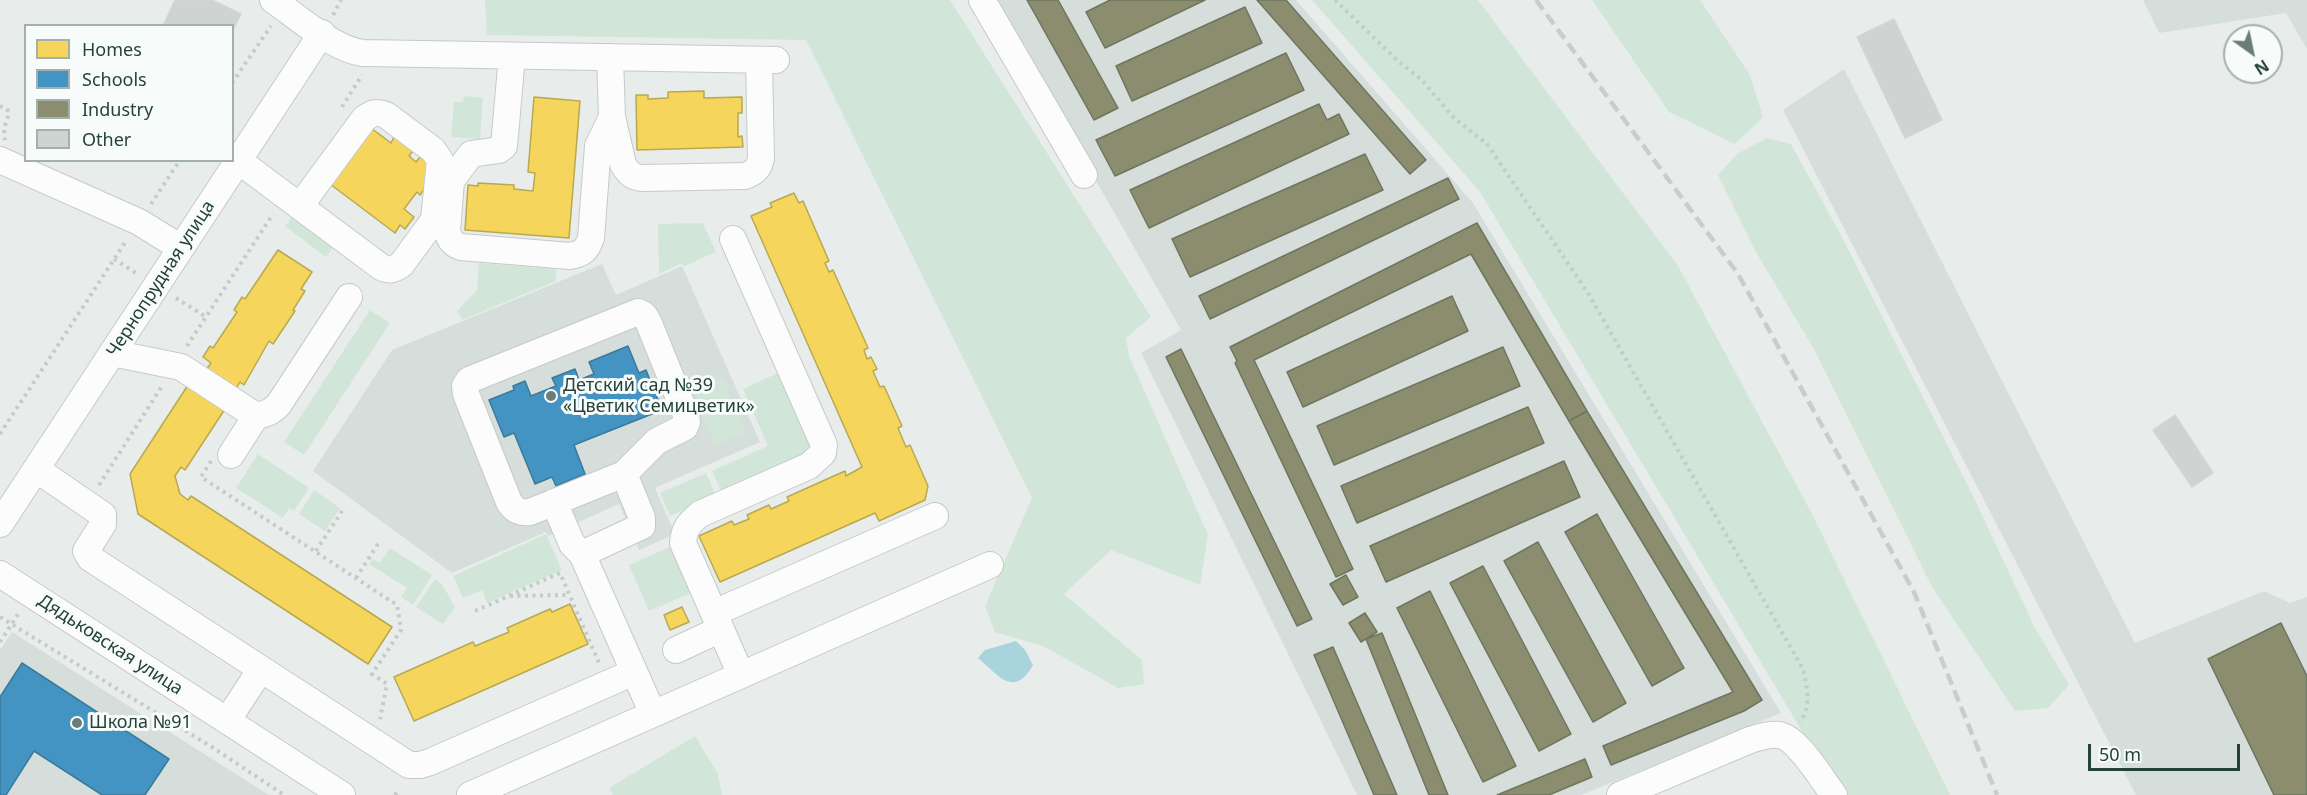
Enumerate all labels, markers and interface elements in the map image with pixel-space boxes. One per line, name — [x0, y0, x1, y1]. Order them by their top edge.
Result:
legend — [24, 24, 234, 162]
north arrow — [2223, 24, 2283, 84]
text: Homes — [82, 37, 142, 61]
text: N — [2250, 55, 2273, 80]
text: Schools — [82, 67, 147, 91]
text: Industry — [82, 97, 153, 121]
text: Other — [82, 127, 131, 151]
street label: Чернопрудная улица — [102, 197, 220, 361]
place label: Детский сад №39 «Цветик Семицветик» — [563, 375, 755, 418]
marker: Детский сад №39 «Цветик Семицветик» — [544, 389, 558, 403]
street label: Дядьковская улица — [33, 590, 187, 700]
place label: Школа №91 — [89, 712, 192, 734]
marker: Школа №91 — [70, 716, 84, 730]
scale bar — [2091, 732, 2242, 770]
text: 50 m — [2099, 742, 2141, 766]

